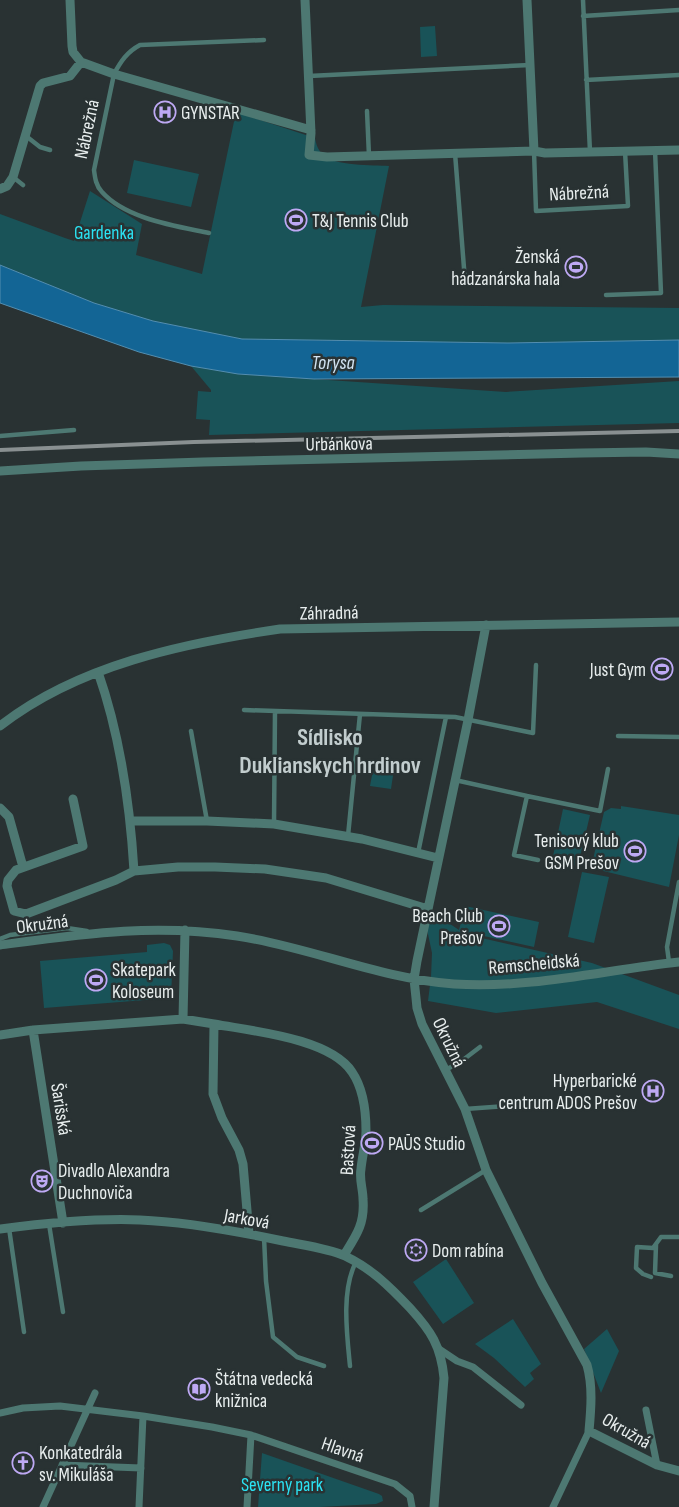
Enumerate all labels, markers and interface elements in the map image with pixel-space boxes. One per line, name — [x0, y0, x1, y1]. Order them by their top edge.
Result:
street label: Nábrežná — [70, 98, 105, 161]
hospital icon: GYNSTAR — [153, 100, 177, 124]
place label: GYNSTAR — [181, 102, 240, 125]
street label: Nábrežná — [549, 180, 610, 207]
sports icon: T&J Tennis Club — [284, 208, 308, 232]
place label: T&J Tennis Club — [312, 210, 409, 233]
park label: Gardenka — [74, 222, 134, 245]
place label: Ženská hádzanárska hala — [451, 246, 560, 291]
sports icon: Ženská hádzanárska hala — [564, 255, 588, 279]
water label: Torysa — [311, 351, 355, 375]
street label: Urbánkova — [305, 432, 373, 457]
street label: Záhradná — [299, 601, 359, 626]
sports icon: Just Gym — [650, 657, 674, 681]
place label: Just Gym — [589, 659, 646, 682]
district label: Sídlisko Duklianskych hrdinov — [239, 723, 421, 780]
place label: Tenisový klub GSM Prešov — [534, 830, 619, 875]
sports icon: Tenisový klub GSM Prešov — [623, 839, 647, 863]
place label: Beach Club Prešov — [412, 905, 483, 950]
street label: Okružná — [15, 910, 70, 939]
sports icon: Beach Club Prešov — [487, 914, 511, 938]
street label: Remscheidská — [488, 949, 581, 980]
place label: Skatepark Koloseum — [112, 959, 177, 1004]
sports icon: Skatepark Koloseum — [84, 968, 108, 992]
street label: Okružná — [427, 1014, 470, 1071]
place label: Hyperbarické centrum ADOS Prešov — [499, 1070, 637, 1115]
hospital icon: Hyperbarické centrum ADOS Prešov — [641, 1079, 665, 1103]
street label: Šarišská — [45, 1082, 76, 1137]
street label: Baštová — [336, 1124, 361, 1176]
sports icon: PAŪS Studio — [360, 1131, 384, 1155]
place label: PAŪS Studio — [388, 1133, 465, 1156]
place label: Divadlo Alexandra Duchnoviča — [58, 1160, 170, 1205]
theatre icon: Divadlo Alexandra Duchnoviča — [30, 1169, 54, 1193]
street label: Jarková — [221, 1204, 271, 1235]
synagogue icon: Dom rabína — [404, 1238, 428, 1262]
place label: Dom rabína — [432, 1240, 504, 1263]
place label: Štátna vedecká knižnica — [215, 1368, 313, 1413]
library icon: Štátna vedecká knižnica — [187, 1377, 211, 1401]
street label: Okružná — [598, 1408, 655, 1454]
street label: Hlavná — [318, 1433, 367, 1468]
place label: Konkatedrála sv. Mikuláša — [39, 1442, 122, 1487]
church icon: Konkatedrála sv. Mikuláša — [11, 1451, 35, 1475]
park label: Severný park — [241, 1474, 324, 1497]

